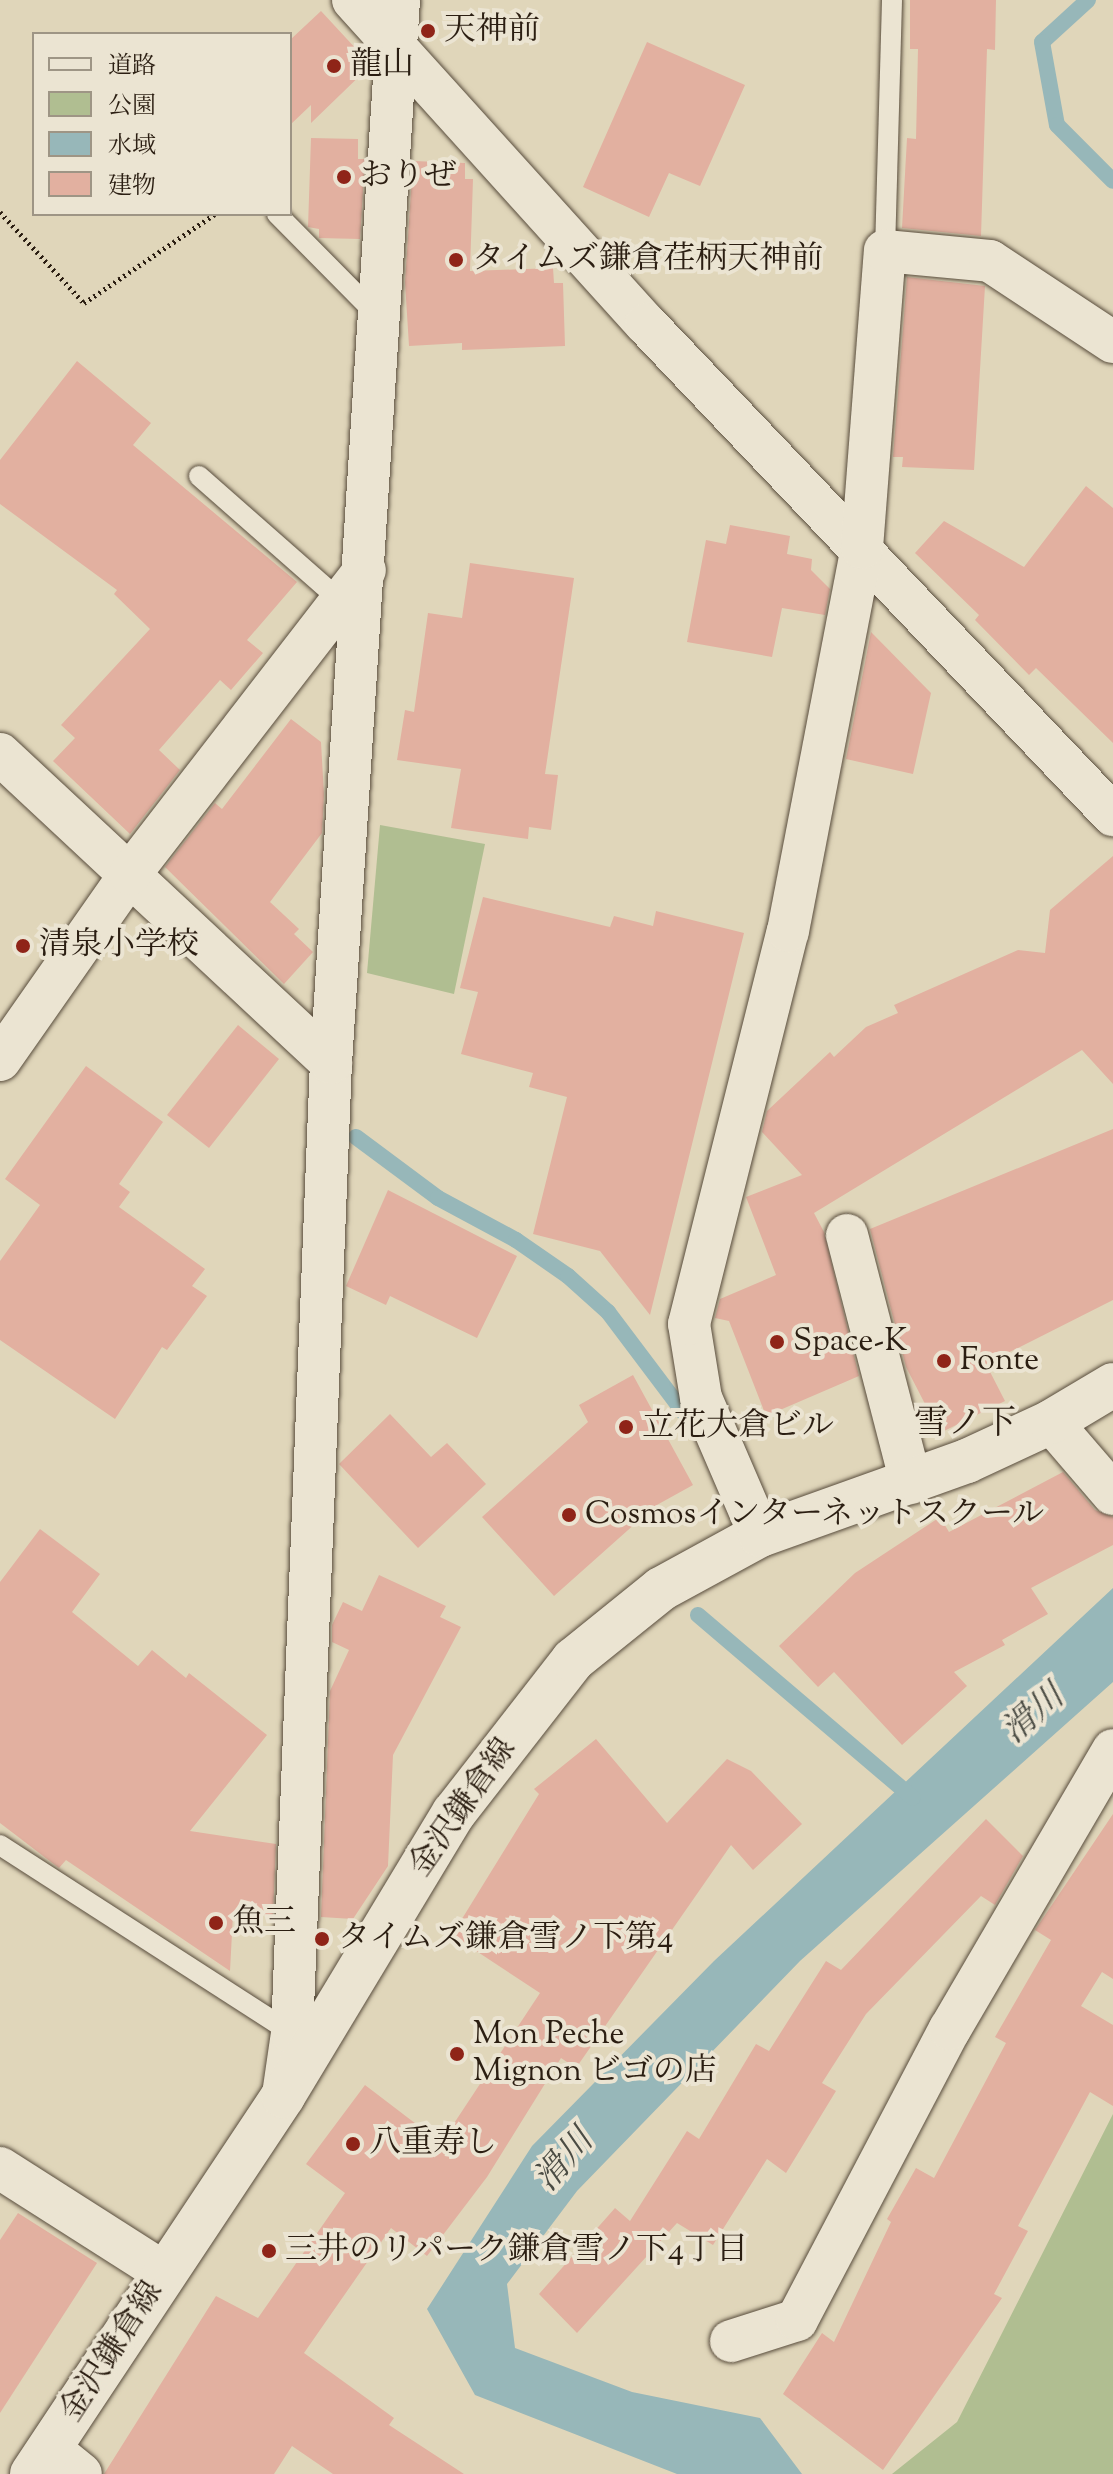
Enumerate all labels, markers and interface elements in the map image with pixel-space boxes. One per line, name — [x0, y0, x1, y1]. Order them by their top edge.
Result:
place label: 天神前 — [444, 12, 540, 50]
marker: 天神前 — [419, 22, 437, 40]
legend — [32, 32, 292, 216]
place label: 龍山 — [350, 47, 414, 85]
text: 道路 — [108, 50, 156, 84]
marker: 龍山 — [325, 57, 343, 75]
text: 公園 — [108, 90, 156, 124]
text: 水域 — [108, 130, 156, 164]
place label: おりぜ — [360, 158, 456, 196]
marker: おりぜ — [335, 168, 353, 186]
text: 建物 — [108, 170, 156, 204]
place label: タイムズ鎌倉荏柄天神前 — [472, 241, 824, 279]
marker: タイムズ鎌倉荏柄天神前 — [447, 251, 465, 269]
place label: 清泉小学校 — [39, 927, 199, 965]
marker: 清泉小学校 — [14, 937, 32, 955]
place label: Space-K — [793, 1323, 908, 1361]
marker: Space-K — [768, 1333, 786, 1351]
place label: Fonte — [960, 1342, 1039, 1380]
marker: Fonte — [935, 1352, 953, 1370]
district label: 雪ノ下 — [914, 1405, 1016, 1445]
place label: 立花大倉ビル — [642, 1408, 834, 1446]
marker: 立花大倉ビル — [617, 1418, 635, 1436]
place label: Cosmosインターネットスクール — [585, 1496, 1048, 1534]
marker: Cosmosインターネットスクール — [560, 1506, 578, 1524]
water label: 滑川 — [995, 1677, 1073, 1753]
street label: 金沢鎌倉線 — [402, 1731, 526, 1885]
place label: 魚三 — [232, 1904, 296, 1942]
marker: 魚三 — [207, 1914, 225, 1932]
place label: タイムズ鎌倉雪ノ下第4 — [338, 1920, 674, 1958]
marker: タイムズ鎌倉雪ノ下第4 — [313, 1930, 331, 1948]
place label: Mon Peche Mignon ビゴの店 — [473, 2017, 717, 2092]
marker: Mon Peche Mignon ビゴの店 — [448, 2045, 466, 2063]
water label: 滑川 — [527, 2122, 603, 2200]
place label: 八重寿し — [369, 2125, 497, 2163]
marker: 八重寿し — [344, 2135, 362, 2153]
place label: 三井のリパーク鎌倉雪ノ下4丁目 — [285, 2232, 749, 2270]
marker: 三井のリパーク鎌倉雪ノ下4丁目 — [260, 2242, 278, 2260]
street label: 金沢鎌倉線 — [53, 2274, 173, 2430]

